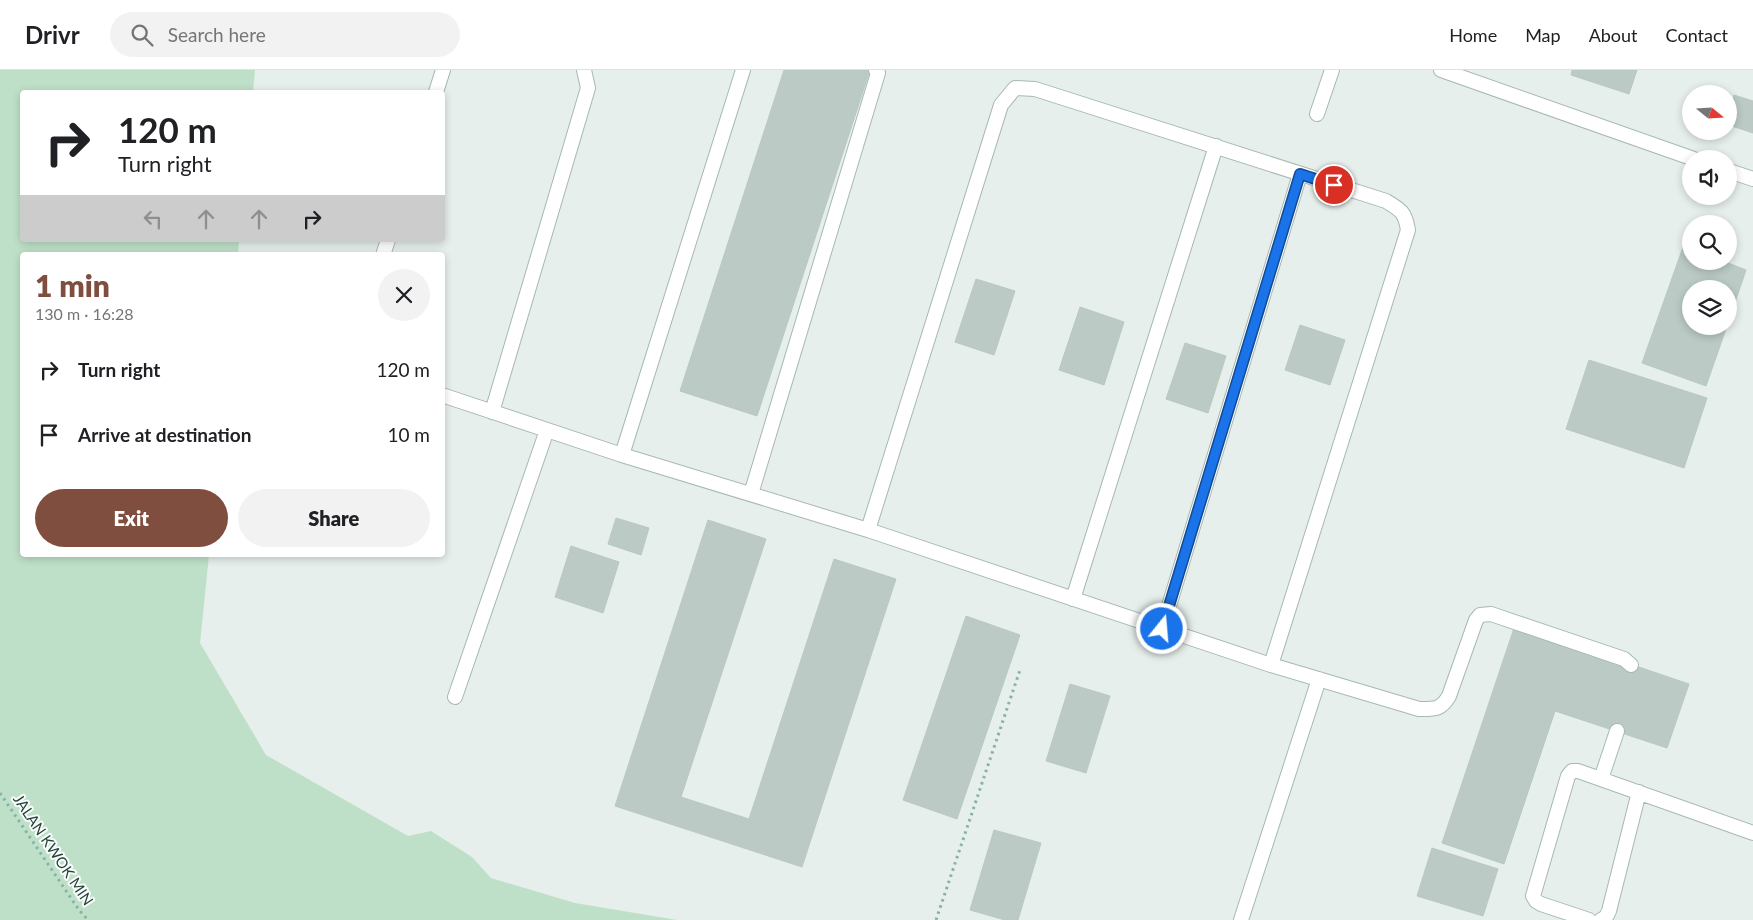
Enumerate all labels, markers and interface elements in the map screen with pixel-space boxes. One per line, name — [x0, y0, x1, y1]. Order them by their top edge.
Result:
search box — [110, 12, 460, 57]
text: Drivr — [25, 20, 80, 49]
icon: search — [128, 21, 156, 49]
text: Search here — [168, 23, 266, 46]
text: Home — [1449, 24, 1497, 46]
text: Map — [1525, 24, 1561, 46]
text: About — [1589, 24, 1638, 46]
text: Contact — [1666, 24, 1728, 46]
north arrow — [1682, 85, 1738, 140]
map controls — [1682, 85, 1737, 335]
text: 120 m — [118, 108, 217, 150]
icon: right — [35, 110, 100, 175]
text: Turn right — [118, 150, 212, 177]
button: sound — [1682, 150, 1737, 205]
pin — [1313, 164, 1355, 206]
icon: arrive — [1320, 171, 1348, 199]
icon: left — [139, 205, 167, 233]
icon: ahead — [192, 205, 220, 233]
icon: ahead — [245, 205, 273, 233]
icon: right — [298, 205, 326, 233]
button: search — [1682, 215, 1737, 270]
text: 1 min — [35, 267, 110, 303]
button: close — [378, 269, 430, 321]
button: layers — [1682, 280, 1737, 335]
text: 130 m · 16:28 — [35, 304, 134, 323]
icon: right — [35, 356, 63, 384]
text: Turn right — [78, 358, 160, 381]
text: 120 m — [376, 358, 430, 381]
icon: arrive — [35, 421, 63, 449]
text: Arrive at destination — [78, 423, 251, 446]
text: 10 m — [387, 423, 430, 446]
button: Exit — [35, 489, 228, 547]
button: Share — [238, 489, 430, 547]
position arrow — [1135, 602, 1187, 654]
street label: JALAN KWOK MIN — [10, 790, 98, 908]

